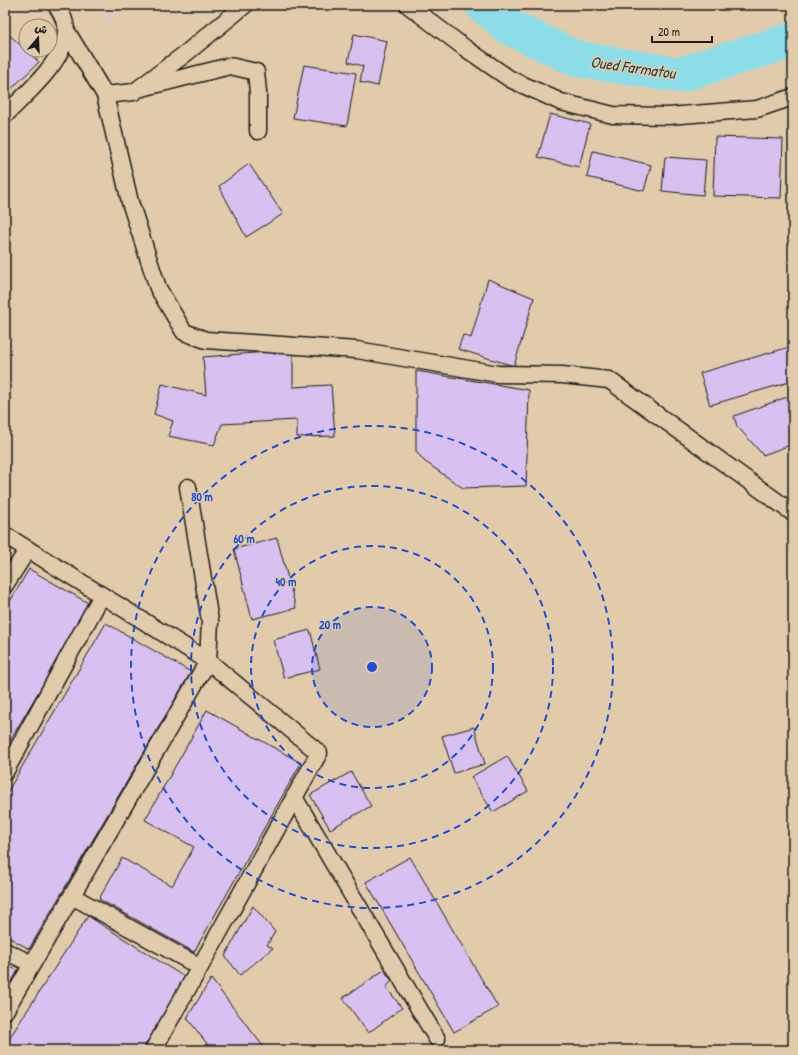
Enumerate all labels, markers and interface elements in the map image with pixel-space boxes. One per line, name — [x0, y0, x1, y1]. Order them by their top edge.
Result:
north arrow — [18, 18, 58, 58]
scale bar — [652, 18, 712, 44]
text: ش — [33, 20, 49, 37]
text: 20 m — [658, 23, 680, 40]
water label: Oued Farmatou — [589, 50, 678, 84]
text: 80 m — [191, 488, 213, 505]
text: 60 m — [233, 530, 255, 547]
text: 40 m — [276, 573, 296, 590]
text: 20 m — [319, 616, 341, 633]
centre of rings — [365, 660, 379, 674]

